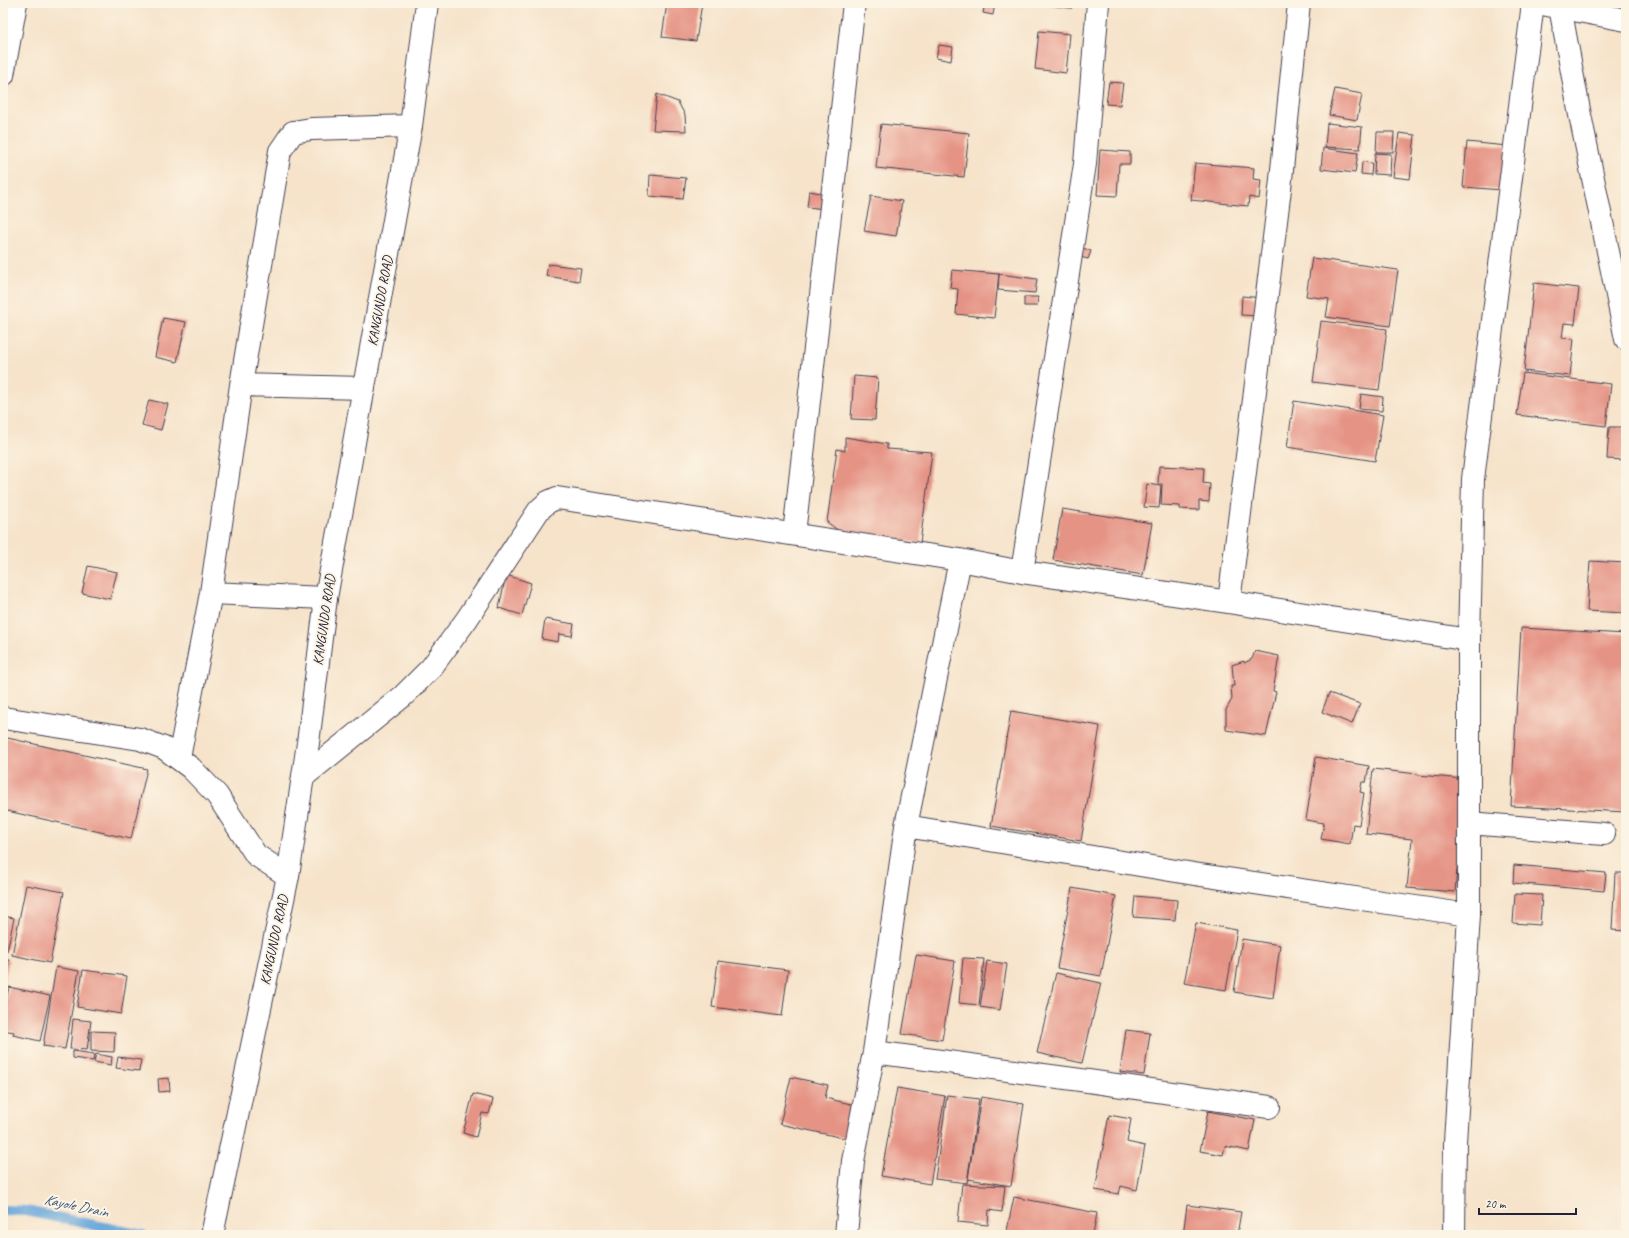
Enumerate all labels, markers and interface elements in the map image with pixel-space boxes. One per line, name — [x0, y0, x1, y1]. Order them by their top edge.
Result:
street label: KANGUNDO ROAD — [364, 253, 397, 347]
street label: KANGUNDO ROAD — [309, 572, 339, 666]
street label: KANGUNDO ROAD — [256, 892, 292, 986]
water label: Kayole Drain — [42, 1190, 111, 1222]
scale bar — [1479, 1190, 1576, 1216]
text: 20 m — [1485, 1196, 1507, 1212]

